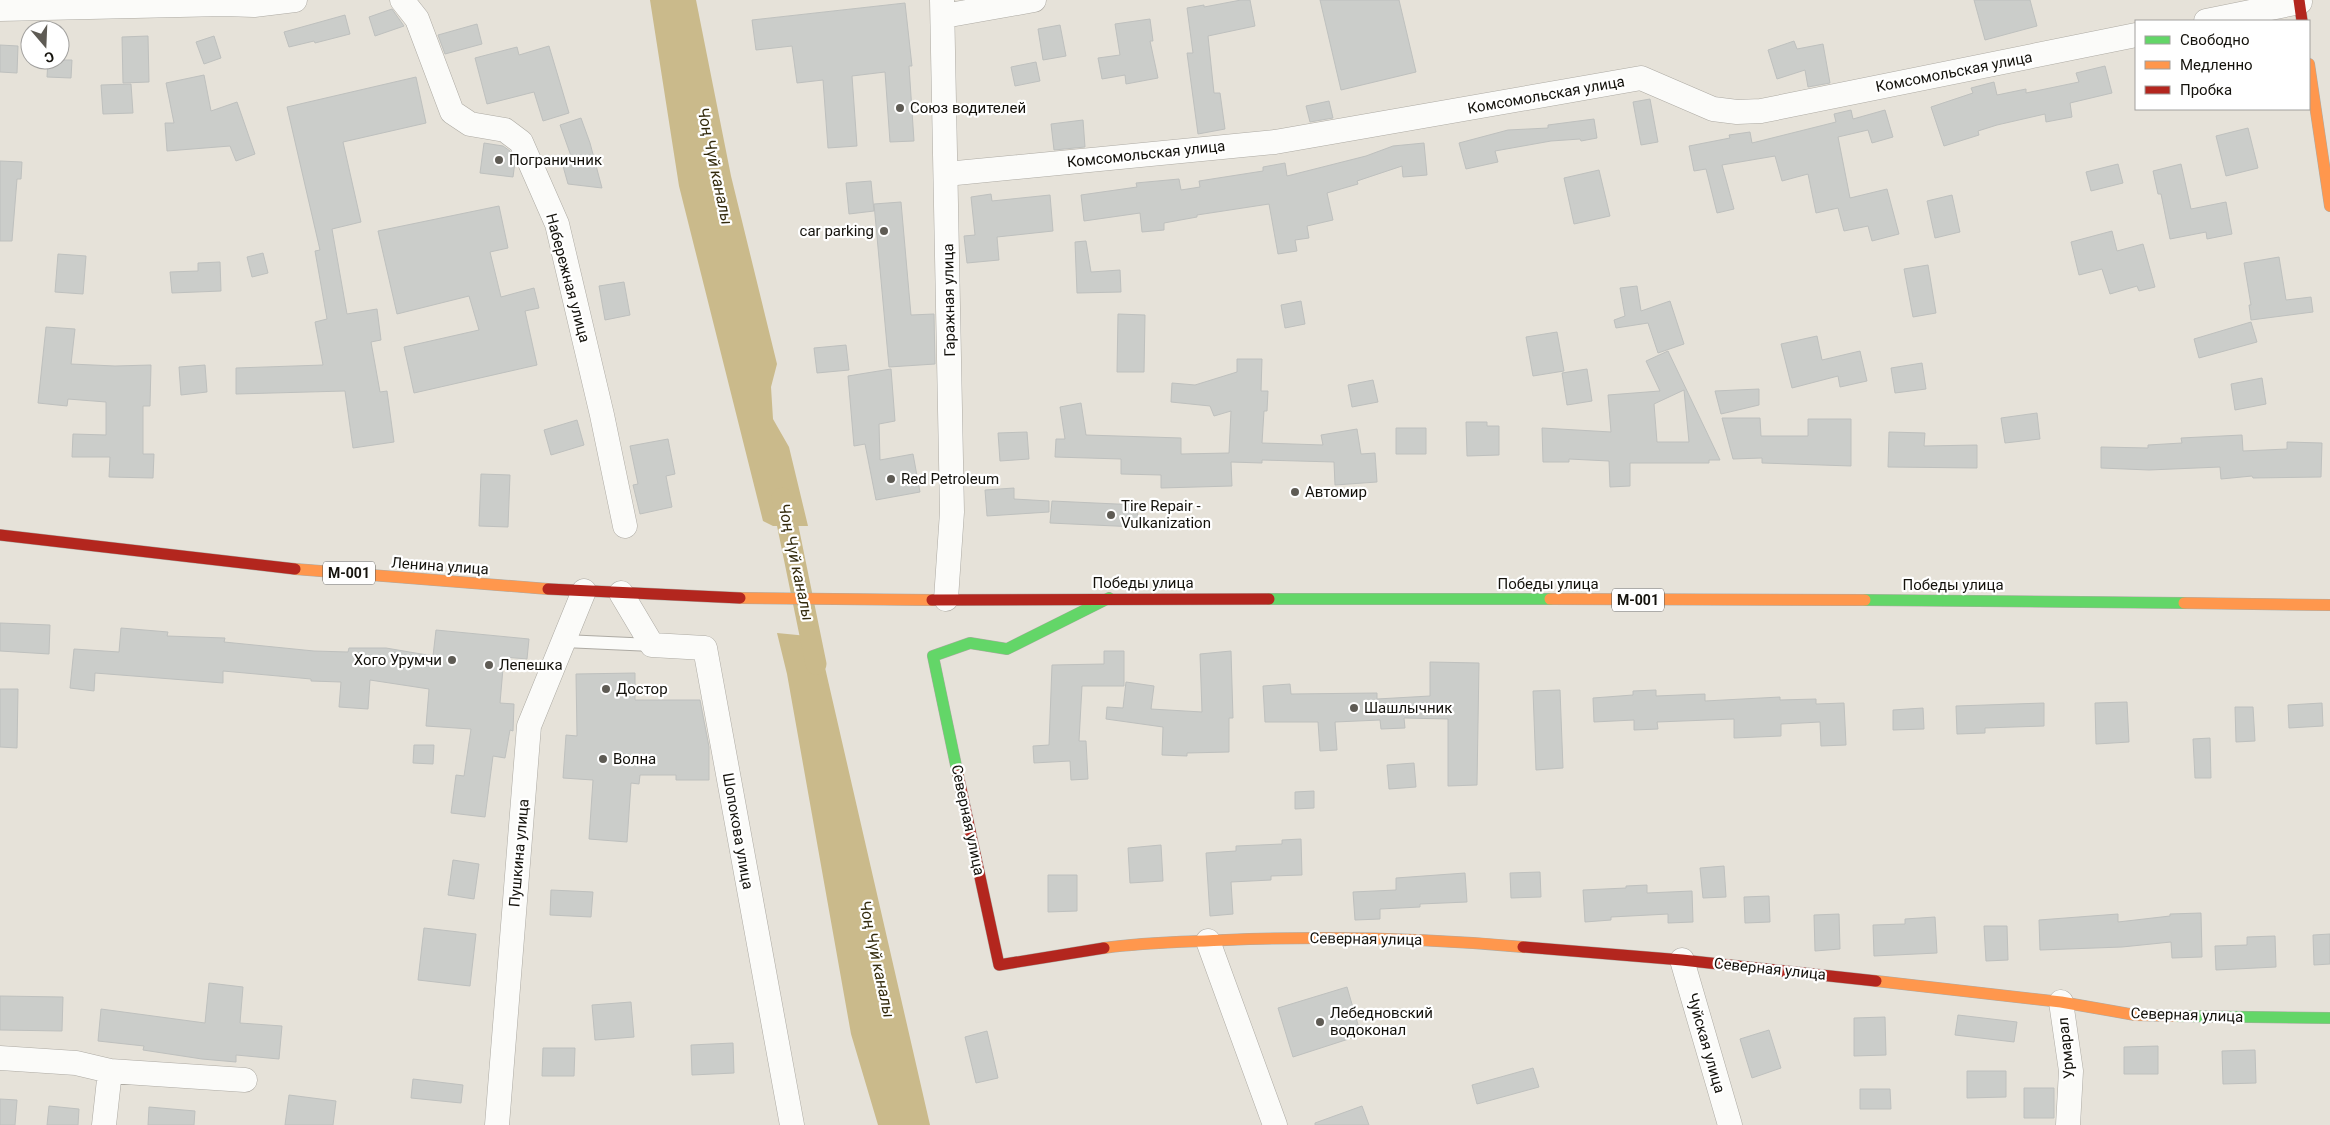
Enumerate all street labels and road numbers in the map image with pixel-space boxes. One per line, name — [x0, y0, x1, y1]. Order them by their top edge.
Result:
street label: Комсомольская улица — [1874, 48, 2034, 96]
street label: Комсомольская улица — [1466, 72, 1626, 118]
street label: Комсомольская улица — [1066, 137, 1226, 171]
street label: Набережная улица — [542, 211, 594, 345]
street label: Гаражная улица — [939, 243, 959, 357]
street label: Ленина улица — [391, 554, 489, 578]
road number: М-001 — [323, 562, 375, 584]
street label: Победы улица — [1092, 574, 1194, 592]
street label: Победы улица — [1497, 575, 1599, 593]
street label: Победы улица — [1902, 576, 2004, 594]
road number: М-001 — [1612, 588, 1664, 612]
street label: Северная улица — [947, 763, 989, 877]
street label: Шопокова улица — [719, 771, 757, 891]
street label: Пушкина улица — [505, 798, 533, 908]
street label: Северная улица — [1310, 929, 1422, 949]
street label: Северная улица — [1713, 954, 1827, 984]
street label: Чуйская улица — [1683, 991, 1729, 1095]
street label: Северная улица — [2130, 1004, 2244, 1026]
street label: Урмарал — [2054, 1016, 2078, 1080]

